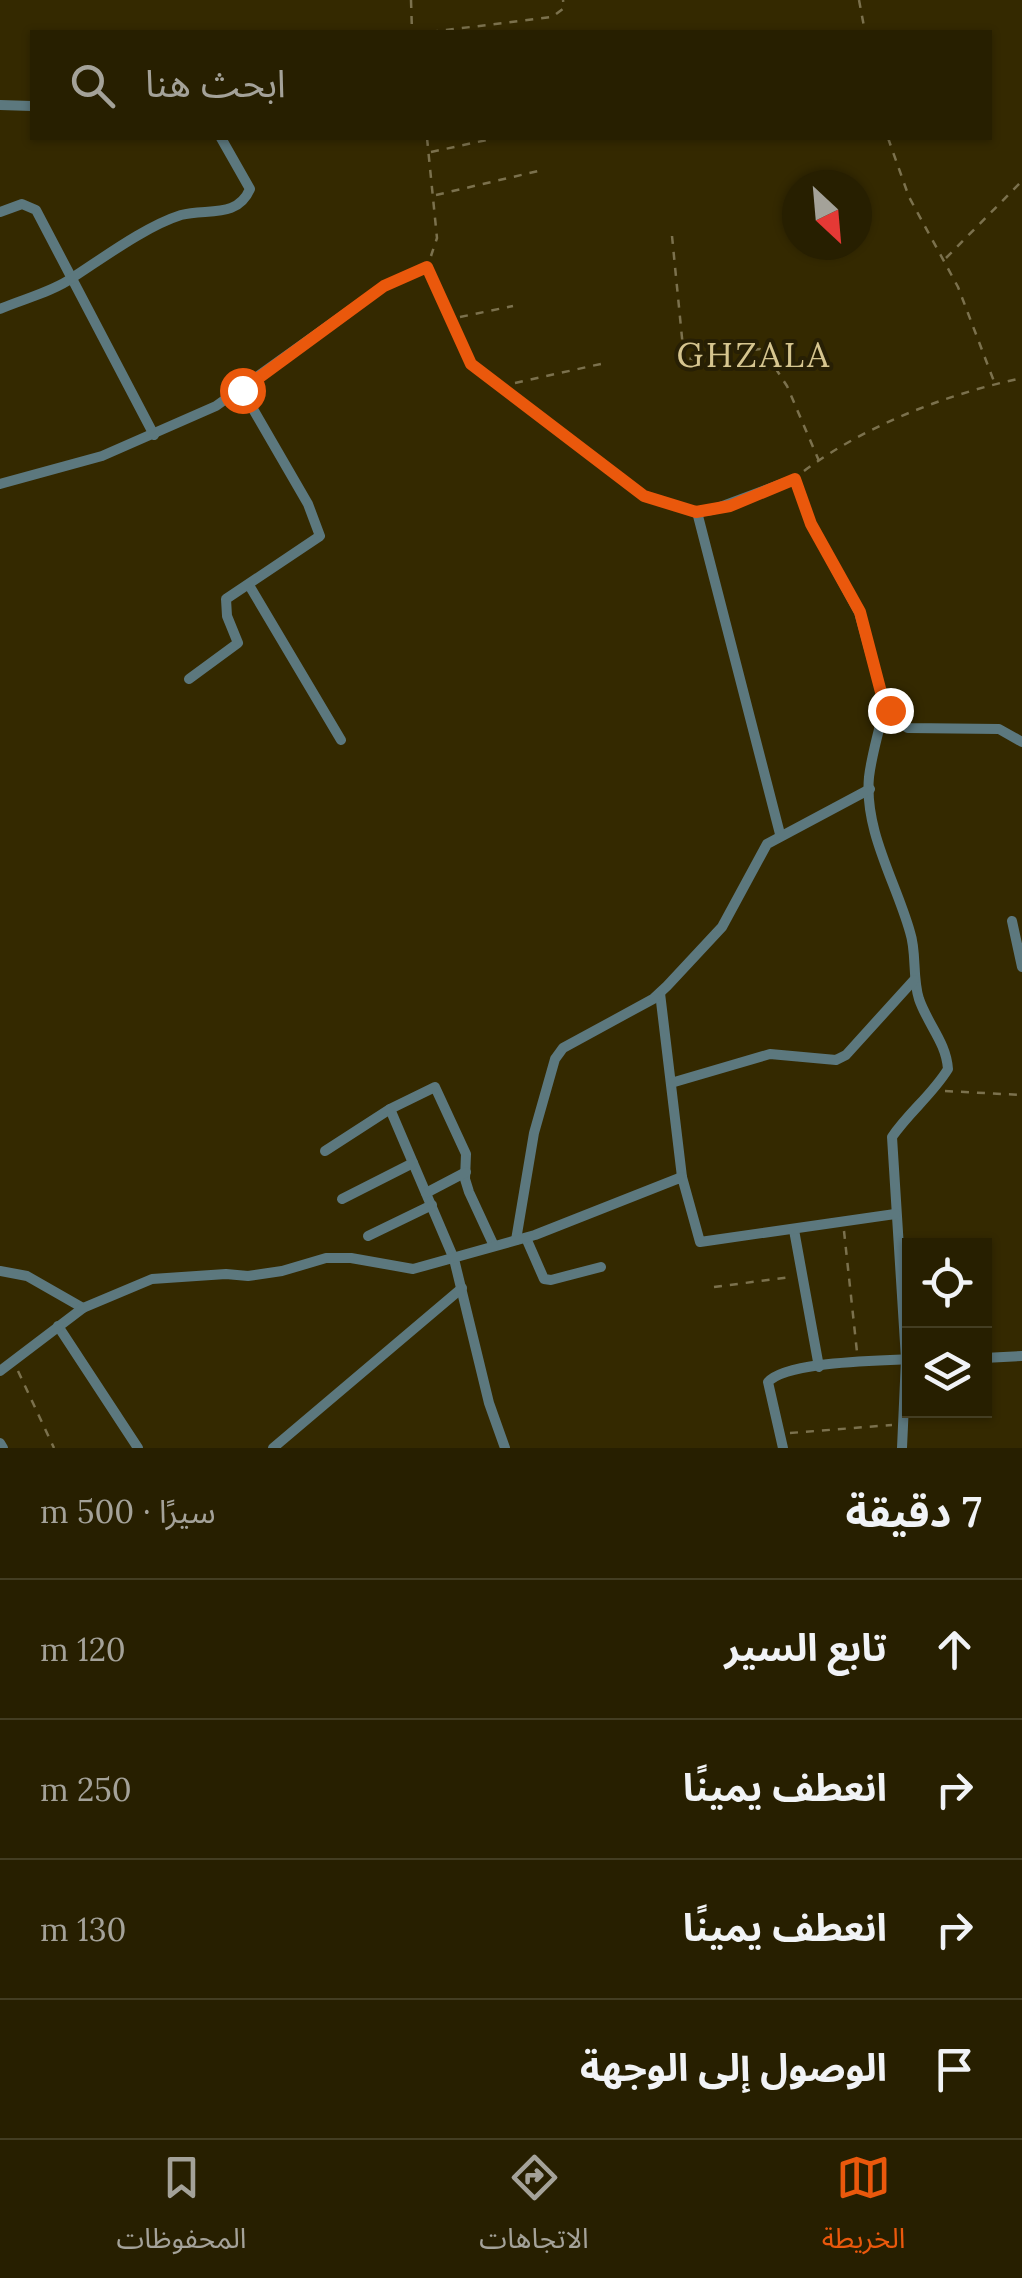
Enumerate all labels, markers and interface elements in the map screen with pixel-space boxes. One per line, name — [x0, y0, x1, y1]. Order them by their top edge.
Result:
search box — [30, 30, 992, 140]
icon: search — [65, 58, 120, 113]
text: ابحث هنا — [145, 59, 286, 107]
north arrow — [782, 170, 872, 260]
district label: GHZALA — [677, 332, 831, 377]
route start — [220, 368, 266, 414]
route end — [868, 688, 914, 734]
map controls — [902, 1238, 992, 1418]
button: locate — [902, 1238, 992, 1328]
button: layers — [902, 1328, 992, 1418]
text: 7 دقيقة — [846, 1485, 982, 1539]
text: سيرًا · 500 m — [40, 1491, 216, 1532]
icon: ahead — [927, 1622, 982, 1677]
text: تابع السير — [725, 1623, 887, 1671]
text: 120 m — [40, 1629, 126, 1670]
icon: right — [927, 1762, 982, 1817]
text: انعطف يمينًا — [683, 1763, 887, 1811]
text: 250 m — [40, 1769, 132, 1810]
icon: right — [927, 1902, 982, 1957]
text: انعطف يمينًا — [683, 1903, 887, 1951]
text: 130 m — [40, 1909, 126, 1950]
icon: arrive — [927, 2042, 982, 2097]
text: الوصول إلى الوجهة — [580, 2043, 887, 2091]
tab: المحفوظات — [116, 2150, 246, 2269]
tab: الاتجاهات — [479, 2150, 589, 2269]
tab: الخريطة — [822, 2150, 906, 2269]

